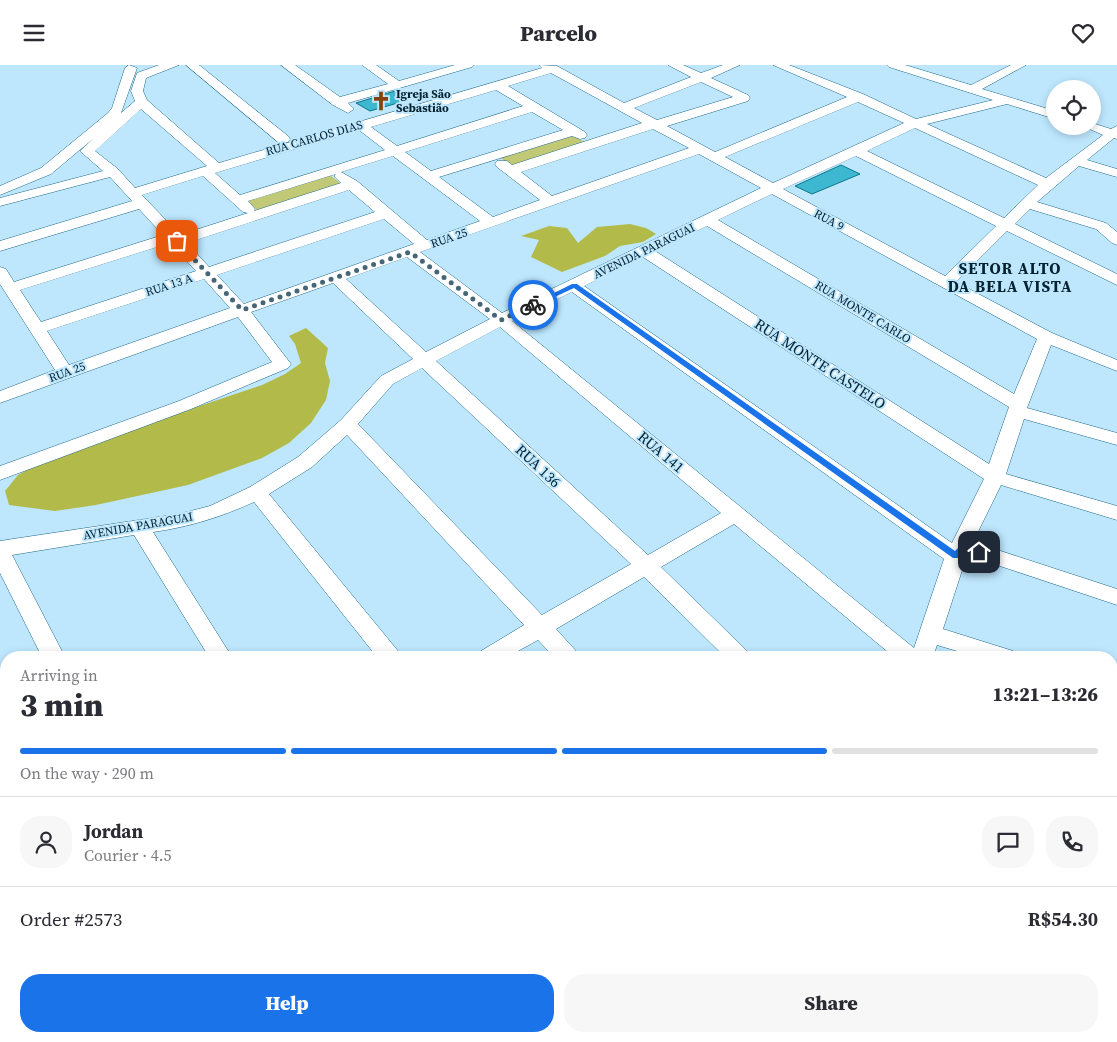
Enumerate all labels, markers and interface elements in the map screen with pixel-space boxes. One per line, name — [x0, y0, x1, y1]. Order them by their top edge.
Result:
text: Parcelo — [520, 18, 597, 48]
icon: menu — [20, 19, 48, 47]
icon: heart — [1069, 19, 1097, 47]
map controls — [1046, 80, 1101, 135]
button: locate — [1046, 80, 1101, 135]
place label: Igreja São Sebastião — [396, 86, 451, 116]
church icon: Igreja São Sebastião — [370, 90, 392, 112]
street label: RUA CARLOS DIAS — [264, 116, 364, 160]
street label: RUA 9 — [811, 205, 847, 235]
street label: AVENIDA PARAGUAI — [590, 219, 698, 283]
pin — [156, 220, 198, 262]
street label: RUA 25 — [428, 224, 470, 252]
icon: bag — [163, 227, 191, 255]
district label: SETOR ALTO DA BELA VISTA — [947, 257, 1073, 297]
street label: RUA 13 A — [143, 270, 195, 300]
street label: RUA MONTE CARLO — [812, 277, 914, 347]
courier — [508, 280, 558, 330]
icon: bike — [519, 291, 547, 319]
street label: RUA MONTE CASTELO — [750, 313, 890, 414]
street label: RUA 25 — [46, 358, 88, 386]
street label: RUA 141 — [634, 426, 689, 477]
street label: RUA 136 — [511, 439, 566, 492]
street label: AVENIDA PARAGUAI — [82, 508, 194, 544]
pin — [958, 531, 1000, 573]
icon: home — [965, 538, 993, 566]
text: Arriving in — [20, 664, 98, 686]
text: 13:21–13:26 — [993, 681, 1098, 707]
text: 3 min — [20, 683, 103, 727]
text: On the way · 290 m — [20, 762, 154, 784]
button: person — [20, 816, 72, 868]
button: chat — [982, 816, 1034, 868]
button: phone — [1046, 816, 1098, 868]
text: Jordan — [84, 818, 143, 844]
text: Courier · 4.5 — [84, 844, 172, 866]
text: Order #2573 — [20, 906, 122, 932]
text: R$54.30 — [1028, 906, 1098, 932]
button: Help — [20, 974, 554, 1032]
button: Share — [564, 974, 1098, 1032]

